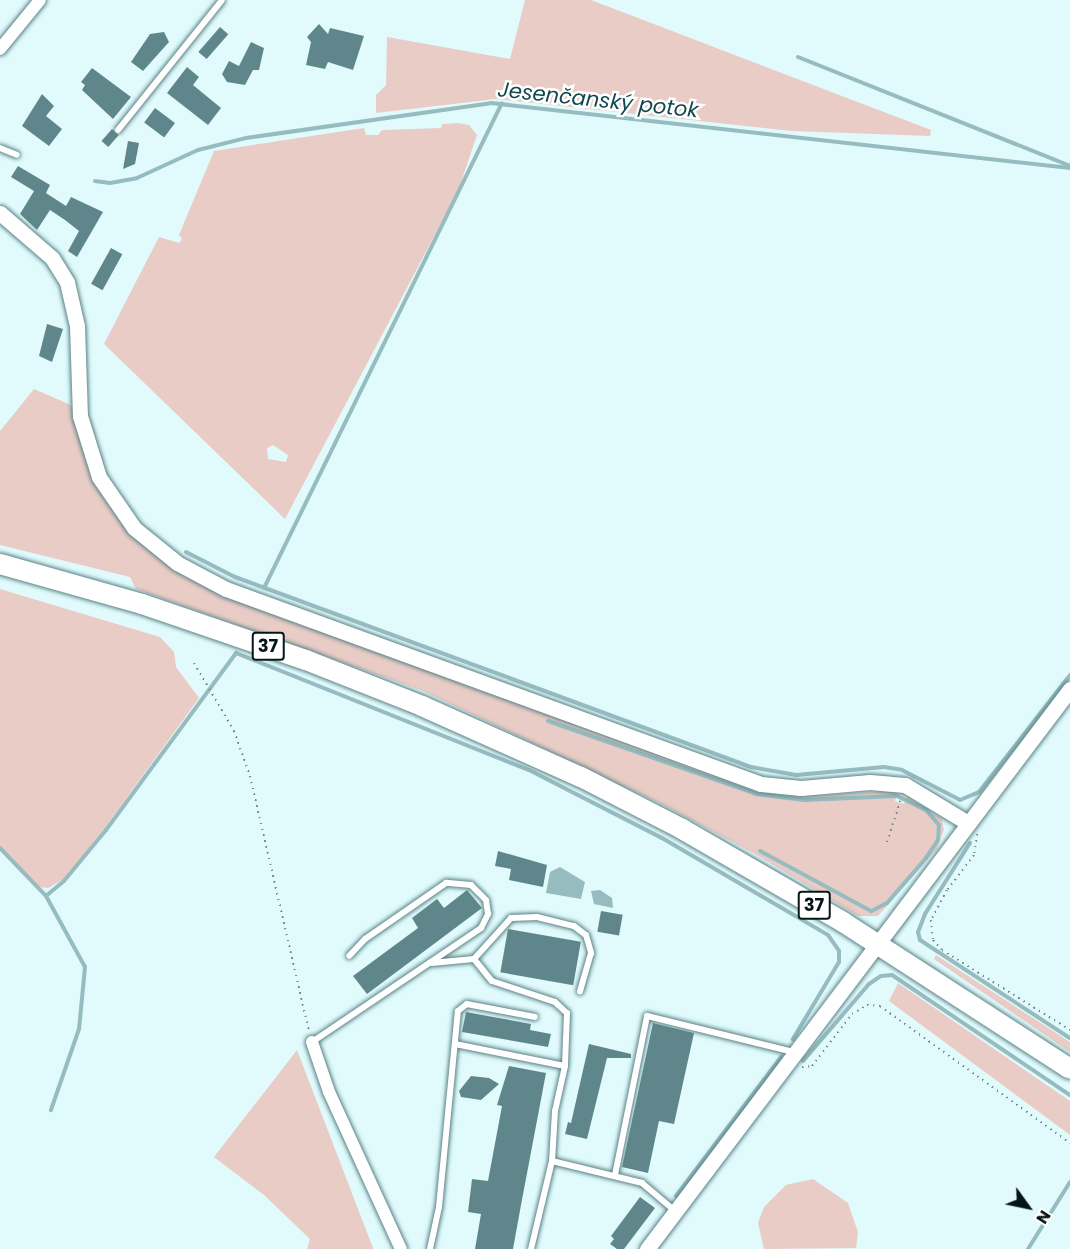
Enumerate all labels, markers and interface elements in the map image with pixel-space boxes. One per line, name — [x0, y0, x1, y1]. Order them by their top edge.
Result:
water label: Jesenčanský potok — [497, 77, 699, 123]
road number: 37 — [252, 631, 284, 661]
road number: 37 — [798, 890, 830, 920]
north arrow — [998, 1177, 1058, 1237]
text: N — [1031, 1206, 1056, 1228]

